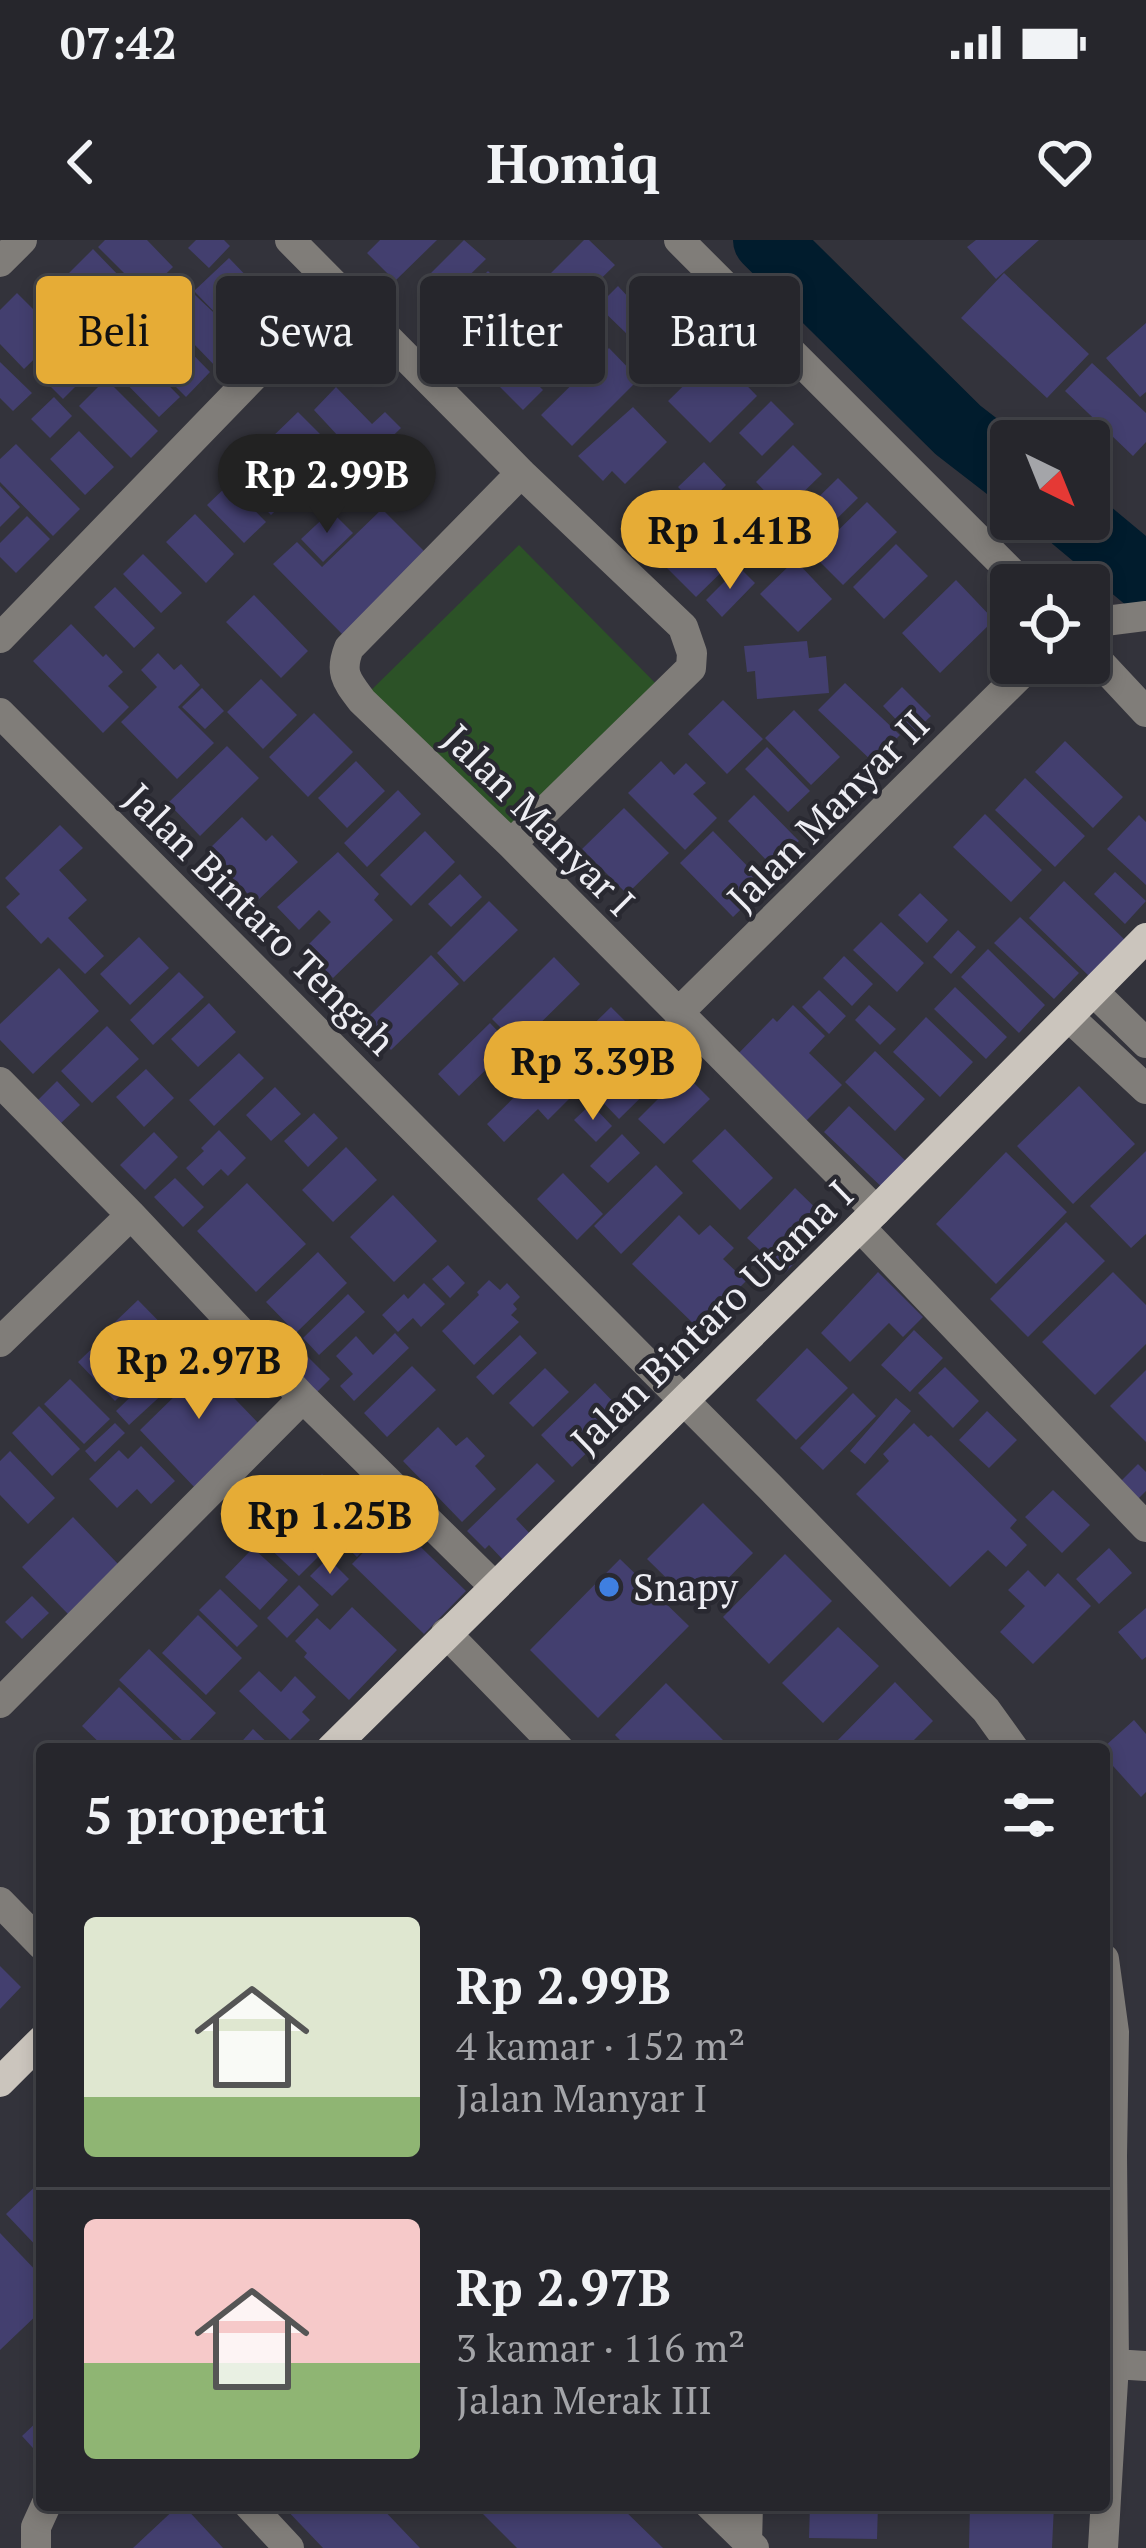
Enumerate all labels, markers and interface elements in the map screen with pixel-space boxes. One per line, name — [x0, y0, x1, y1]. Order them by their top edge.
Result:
text: 07:42 — [60, 12, 177, 72]
text: Homiq — [486, 127, 660, 198]
icon: back — [48, 129, 114, 195]
icon: heart — [1032, 129, 1098, 195]
chip: Beli — [36, 276, 192, 384]
chip: Sewa — [216, 276, 396, 384]
chip: Filter — [420, 276, 605, 384]
chip: Baru — [629, 276, 800, 384]
north arrow — [990, 420, 1110, 540]
map controls — [990, 420, 1110, 684]
pin: Rp 2.99B — [203, 434, 451, 536]
text: Rp 2.99B — [245, 447, 409, 499]
pin: Rp 1.41B — [606, 490, 854, 592]
text: Rp 1.41B — [648, 503, 812, 555]
button: locate — [990, 564, 1110, 684]
street label: Jalan Manyar II — [715, 698, 939, 922]
street label: Jalan Manyar I — [432, 712, 647, 927]
street label: Jalan Bintaro Tengah — [114, 771, 408, 1065]
pin: Rp 3.39B — [469, 1021, 717, 1123]
text: Rp 3.39B — [511, 1034, 675, 1086]
street label: Jalan Bintaro Utama I — [559, 1168, 864, 1465]
pin: Rp 2.97B — [75, 1320, 323, 1422]
text: Rp 2.97B — [117, 1333, 281, 1385]
pin: Rp 1.25B — [206, 1475, 454, 1577]
text: Rp 1.25B — [248, 1488, 412, 1540]
place label: Snapy — [633, 1560, 739, 1612]
marker: Snapy — [596, 1574, 622, 1600]
text: 5 properti — [84, 1781, 328, 1849]
icon: filters — [996, 1782, 1062, 1848]
text: Rp 2.99B — [456, 1951, 671, 2019]
icon: home — [180, 1965, 324, 2109]
text: 4 kamar · 152 m² — [456, 2019, 745, 2071]
text: Jalan Manyar I — [456, 2071, 707, 2123]
text: Rp 2.97B — [456, 2253, 671, 2321]
icon: home — [180, 2267, 324, 2411]
text: 3 kamar · 116 m² — [456, 2321, 745, 2373]
text: Jalan Merak III — [456, 2373, 712, 2425]

